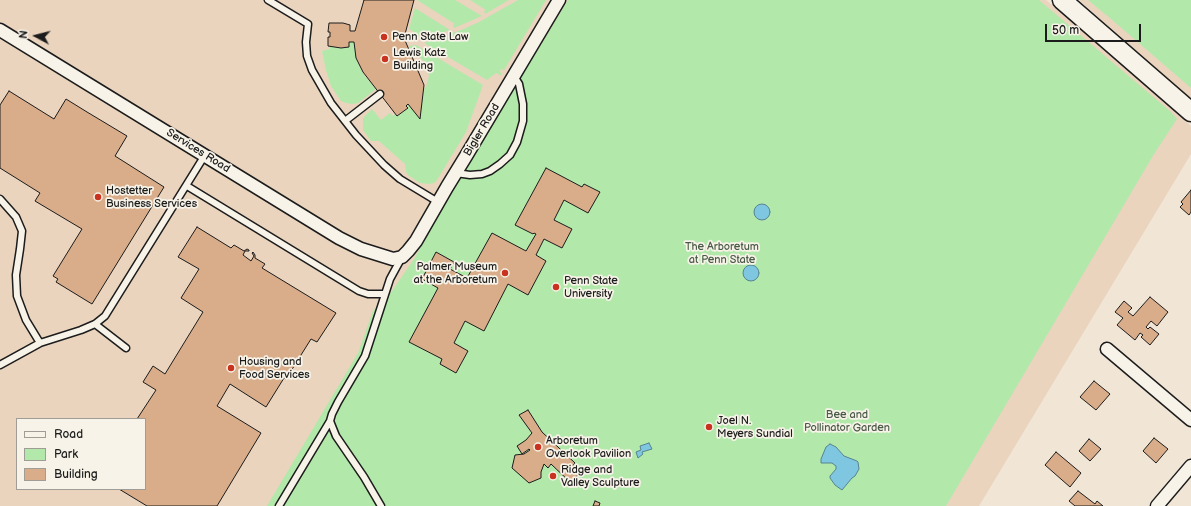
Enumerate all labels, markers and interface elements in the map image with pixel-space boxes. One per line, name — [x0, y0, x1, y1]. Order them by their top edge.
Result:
north arrow — [16, 16, 56, 56]
scale bar — [1047, 16, 1143, 42]
text: 50 m — [1052, 23, 1079, 38]
text: N — [17, 30, 31, 39]
place label: Penn State Law — [392, 30, 468, 44]
marker: Penn State Law — [379, 32, 389, 42]
place label: Lewis Katz Building — [393, 46, 446, 72]
marker: Lewis Katz Building — [380, 54, 390, 64]
street label: Bigler Road — [461, 101, 503, 159]
street label: Services Road — [164, 126, 232, 176]
place label: Hostetter Business Services — [106, 184, 197, 210]
marker: Hostetter Business Services — [93, 192, 103, 202]
park label: The Arboretum at Penn State — [685, 240, 759, 266]
place label: Palmer Museum at the Arboretum — [414, 260, 497, 286]
marker: Palmer Museum at the Arboretum — [500, 268, 510, 278]
place label: Penn State University — [564, 274, 618, 300]
marker: Penn State University — [551, 282, 561, 292]
place label: Housing and Food Services — [239, 355, 310, 381]
marker: Housing and Food Services — [226, 363, 236, 373]
park label: Bee and Pollinator Garden — [804, 408, 890, 434]
place label: Joel N. Meyers Sundial — [717, 414, 793, 440]
legend — [16, 418, 146, 490]
marker: Joel N. Meyers Sundial — [704, 422, 714, 432]
text: Road — [54, 427, 83, 442]
place label: Arboretum Overlook Pavilion — [546, 434, 631, 460]
marker: Arboretum Overlook Pavilion — [533, 442, 543, 452]
text: Park — [54, 447, 78, 462]
place label: Ridge and Valley Sculpture — [561, 463, 639, 489]
text: Building — [54, 467, 98, 482]
marker: Ridge and Valley Sculpture — [548, 471, 558, 481]

